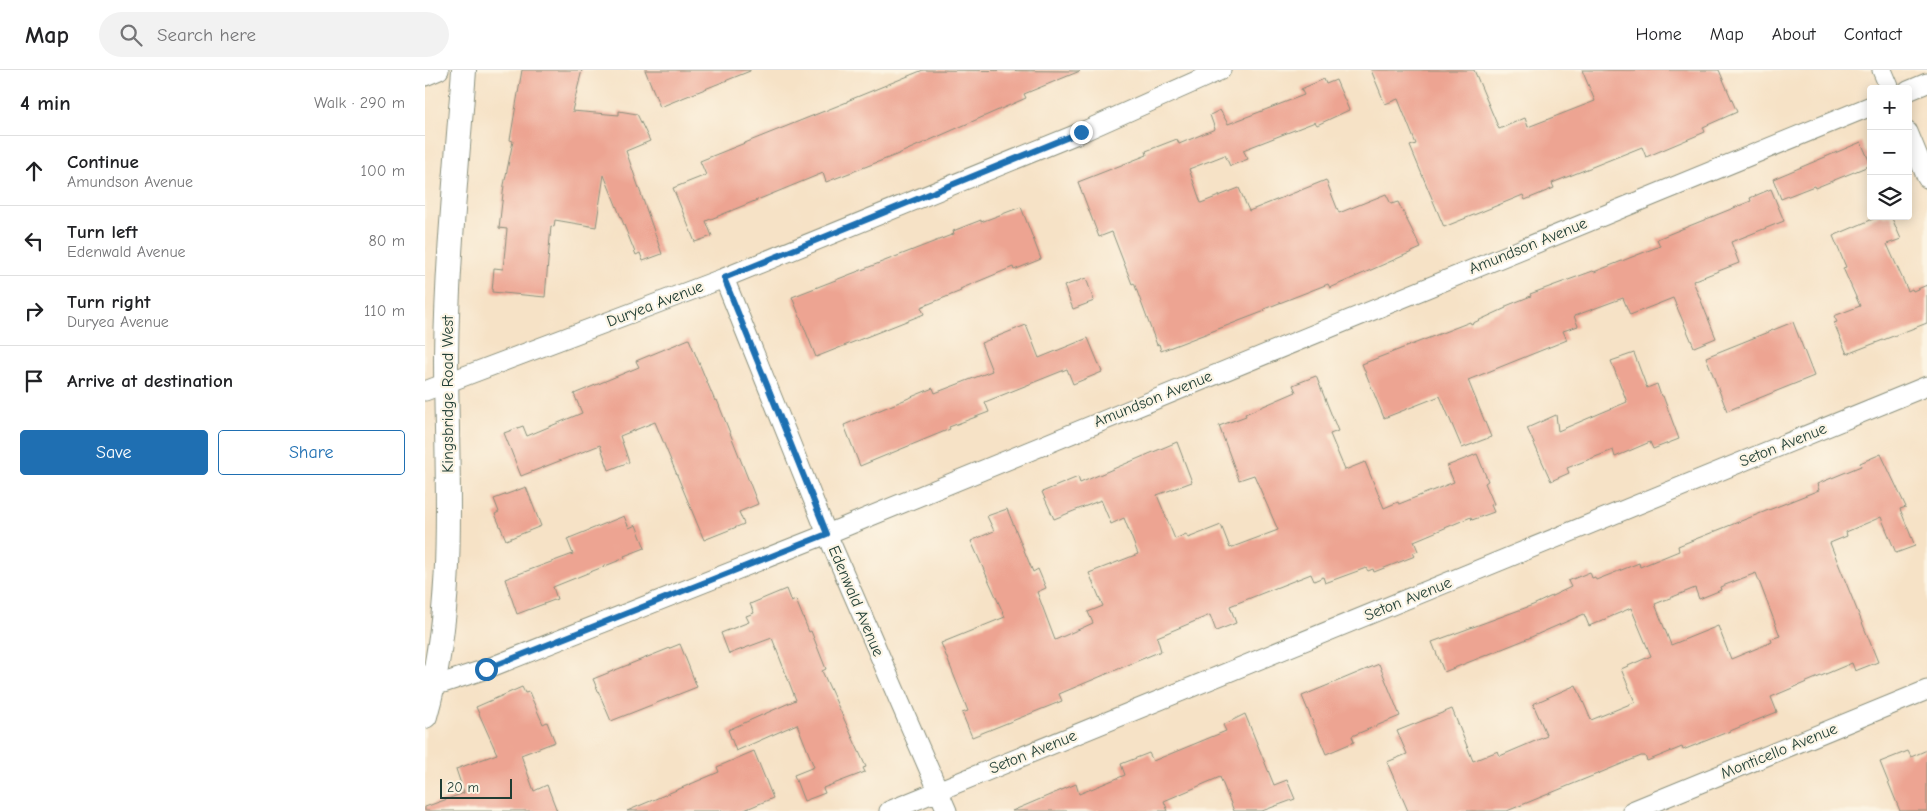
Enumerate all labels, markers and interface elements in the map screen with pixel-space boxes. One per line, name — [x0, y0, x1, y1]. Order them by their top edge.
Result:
search box — [99, 12, 449, 57]
text: Map — [25, 21, 69, 49]
icon: search — [117, 21, 145, 49]
text: Search here — [157, 24, 256, 46]
text: Home — [1635, 24, 1682, 45]
text: Map — [1710, 24, 1744, 45]
text: About — [1772, 24, 1816, 45]
text: Contact — [1844, 24, 1902, 45]
map controls — [1867, 85, 1912, 220]
button: + — [1867, 85, 1912, 130]
text: 4 min — [20, 91, 71, 115]
text: Walk · 290 m — [314, 94, 405, 112]
route end — [1070, 121, 1093, 144]
button: − — [1867, 130, 1912, 175]
text: Continue — [67, 151, 139, 173]
icon: ahead — [20, 157, 48, 185]
text: 100 m — [361, 162, 405, 180]
text: Amundson Avenue — [67, 173, 193, 191]
button: layers — [1867, 175, 1912, 220]
street label: Amundson Avenue — [1466, 214, 1590, 278]
text: Turn left — [67, 221, 138, 243]
icon: left — [20, 227, 48, 255]
text: 80 m — [368, 232, 405, 250]
text: Edenwald Avenue — [67, 243, 186, 261]
street label: Duryea Avenue — [604, 277, 706, 331]
text: Turn right — [67, 291, 151, 313]
icon: right — [20, 297, 48, 325]
text: 110 m — [364, 302, 405, 320]
text: Duryea Avenue — [67, 313, 169, 331]
street label: Kingsbridge Road West — [439, 315, 457, 473]
icon: arrive — [20, 367, 48, 395]
street label: Amundson Avenue — [1091, 367, 1215, 431]
text: Arrive at destination — [67, 370, 233, 392]
street label: Seton Avenue — [1737, 419, 1829, 471]
button: Save — [20, 430, 208, 475]
button: Share — [218, 430, 405, 475]
street label: Edenwald Avenue — [825, 543, 887, 659]
street label: Seton Avenue — [1362, 573, 1454, 625]
route start — [475, 658, 498, 681]
street label: Monticello Avenue — [1718, 719, 1840, 783]
street label: Seton Avenue — [987, 726, 1079, 778]
scale bar — [440, 776, 513, 799]
text: 20 m — [447, 779, 479, 796]

